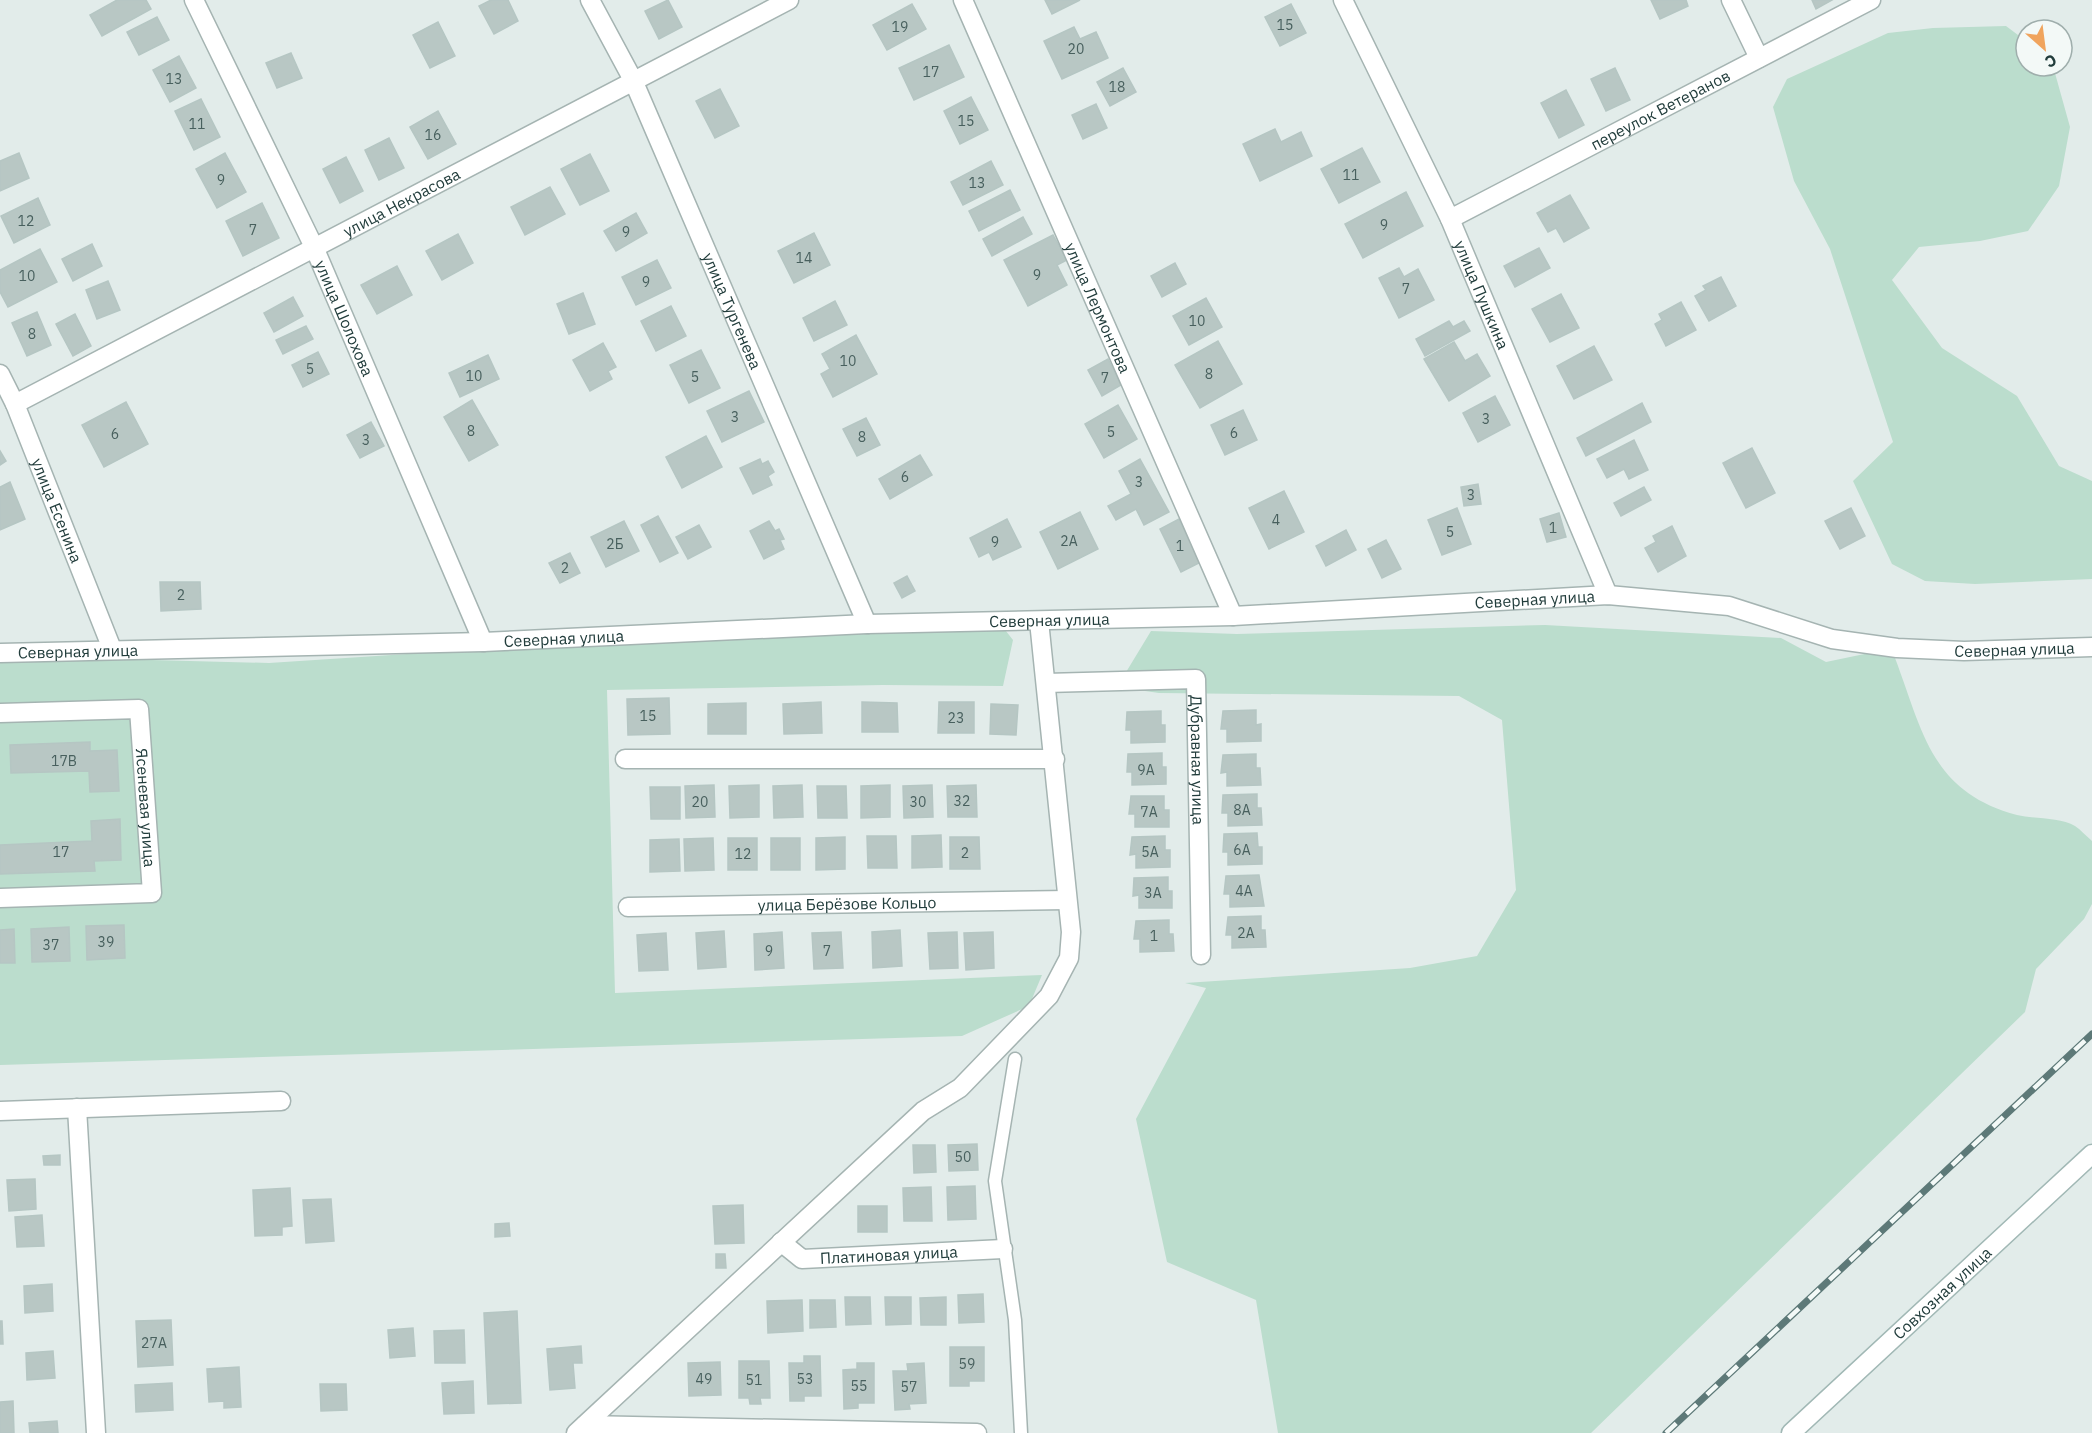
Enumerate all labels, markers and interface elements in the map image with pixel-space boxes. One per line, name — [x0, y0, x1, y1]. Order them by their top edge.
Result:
house number: 15 — [1277, 16, 1293, 34]
house number: 19 — [892, 18, 908, 36]
north arrow — [2014, 18, 2074, 78]
house number: 20 — [1068, 40, 1084, 58]
text: С — [2042, 50, 2060, 73]
house number: 17 — [923, 63, 939, 81]
street label: переулок Ветеранов — [1587, 65, 1733, 154]
house number: 13 — [166, 70, 182, 88]
house number: 18 — [1109, 78, 1125, 96]
house number: 15 — [958, 112, 974, 130]
house number: 11 — [189, 115, 205, 133]
house number: 16 — [425, 126, 441, 144]
street label: улица Некрасова — [340, 163, 464, 241]
house number: 11 — [1343, 166, 1359, 184]
house number: 9 — [217, 171, 225, 189]
house number: 13 — [969, 174, 985, 192]
house number: 12 — [18, 212, 34, 230]
house number: 9 — [1380, 216, 1388, 234]
house number: 7 — [249, 221, 257, 239]
house number: 9 — [622, 223, 630, 241]
street label: улица Пушкина — [1450, 237, 1514, 353]
street label: улица Лермонтова — [1061, 239, 1135, 376]
street label: улица Тургенева — [698, 249, 766, 373]
house number: 14 — [796, 249, 812, 267]
street label: улица Шолохова — [311, 257, 378, 380]
house number: 9 — [1033, 266, 1041, 284]
house number: 10 — [19, 267, 35, 285]
house number: 9 — [642, 273, 650, 291]
house number: 7 — [1402, 280, 1410, 298]
house number: 10 — [1189, 312, 1205, 330]
house number: 8 — [28, 325, 36, 343]
house number: 10 — [840, 352, 856, 370]
house number: 5 — [306, 360, 314, 378]
house number: 8 — [1205, 365, 1213, 383]
house number: 10 — [466, 367, 482, 385]
house number: 5 — [691, 368, 699, 386]
house number: 7 — [1101, 369, 1109, 387]
house number: 3 — [731, 408, 739, 426]
house number: 3 — [1482, 410, 1490, 428]
house number: 8 — [467, 422, 475, 440]
house number: 5 — [1107, 423, 1115, 441]
house number: 6 — [1230, 424, 1238, 442]
house number: 6 — [111, 425, 119, 443]
house number: 8 — [858, 428, 866, 446]
house number: 3 — [362, 431, 370, 449]
street label: улица Есенина — [27, 455, 87, 566]
house number: 6 — [901, 468, 909, 486]
house number: 3 — [1135, 473, 1143, 491]
house number: 3 — [1467, 486, 1475, 504]
house number: 4 — [1272, 511, 1280, 529]
house number: 1 — [1549, 519, 1557, 537]
house number: 5 — [1446, 523, 1454, 541]
house number: 2А — [1060, 532, 1078, 550]
house number: 9 — [991, 533, 999, 551]
house number: 2Б — [606, 535, 624, 553]
house number: 1 — [1176, 537, 1184, 555]
house number: 2 — [561, 559, 569, 577]
house number: 2 — [177, 586, 185, 604]
street label: Северная улица — [1474, 586, 1596, 612]
street label: Северная улица — [989, 609, 1110, 631]
street label: Северная улица — [503, 625, 625, 651]
street label: Северная улица — [1954, 638, 2075, 661]
street label: Северная улица — [18, 640, 139, 663]
street label: Дубравная улица — [1186, 695, 1209, 826]
house number: 15 — [640, 707, 656, 725]
house number: 23 — [948, 709, 964, 727]
street label: Ясеневая улица — [132, 747, 160, 868]
house number: 17В — [51, 752, 77, 770]
house number: 9А — [1137, 761, 1155, 779]
house number: 32 — [954, 792, 970, 810]
house number: 20 — [692, 793, 708, 811]
house number: 30 — [910, 793, 926, 811]
house number: 8А — [1233, 801, 1251, 819]
house number: 7А — [1140, 803, 1158, 821]
house number: 6А — [1233, 841, 1251, 859]
house number: 17 — [53, 843, 69, 861]
house number: 5А — [1141, 843, 1159, 861]
house number: 2 — [961, 844, 969, 862]
house number: 12 — [735, 845, 751, 863]
house number: 4А — [1235, 882, 1253, 900]
house number: 3А — [1144, 884, 1162, 902]
street label: улица Берёзове Кольцо — [757, 892, 937, 915]
house number: 2А — [1237, 924, 1255, 942]
house number: 1 — [1150, 927, 1158, 945]
house number: 39 — [98, 933, 114, 951]
house number: 37 — [43, 936, 59, 954]
house number: 9 — [765, 942, 773, 960]
house number: 7 — [823, 942, 831, 960]
house number: 50 — [955, 1148, 971, 1166]
street label: Платиновая улица — [820, 1241, 959, 1268]
street label: Совхозная улица — [1889, 1242, 1996, 1343]
house number: 27А — [141, 1334, 167, 1352]
house number: 59 — [959, 1355, 975, 1373]
house number: 49 — [696, 1370, 712, 1388]
house number: 53 — [797, 1370, 813, 1388]
house number: 51 — [746, 1371, 762, 1389]
house number: 55 — [851, 1377, 867, 1395]
house number: 57 — [901, 1378, 917, 1396]

